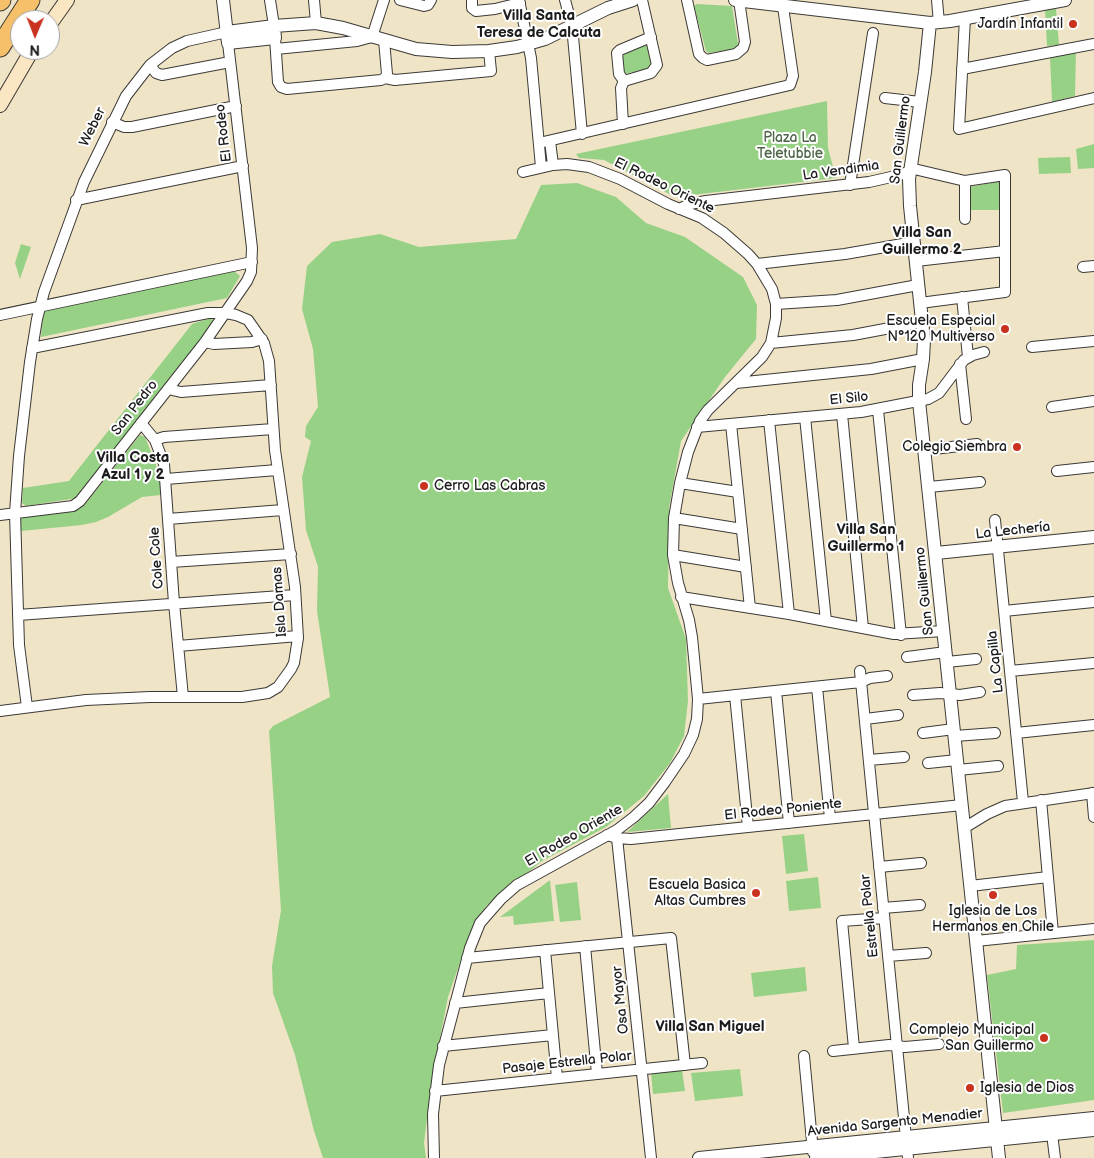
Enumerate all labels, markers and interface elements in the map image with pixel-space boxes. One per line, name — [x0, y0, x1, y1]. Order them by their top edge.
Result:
district label: Villa Santa Teresa de Calcuta — [477, 7, 601, 42]
north arrow — [10, 10, 60, 60]
place label: Jardín Infantil — [978, 16, 1063, 32]
marker: Jardín Infantil — [1067, 18, 1079, 30]
text: N — [29, 41, 40, 58]
street label: San Guillermo — [887, 95, 915, 185]
street label: El Rodeo — [212, 103, 236, 163]
street label: Weber — [76, 105, 110, 149]
park label: Plaza La Teletubbie — [757, 130, 823, 162]
street label: El Rodeo Oriente — [611, 154, 717, 218]
street label: La Vendimia — [802, 157, 880, 185]
district label: Villa San Guillermo 2 — [882, 224, 962, 259]
place label: Escuela Especial N°120 Multiverso — [886, 313, 995, 346]
marker: Escuela Especial N°120 Multiverso — [999, 323, 1011, 335]
street label: San Pedro — [108, 377, 162, 439]
street label: El Silo — [829, 389, 869, 409]
place label: Colegio Siembra — [902, 439, 1007, 455]
marker: Colegio Siembra — [1011, 441, 1023, 453]
district label: Villa Costa Azul 1 y 2 — [97, 449, 169, 484]
place label: Cerro Las Cabras — [434, 478, 545, 494]
marker: Cerro Las Cabras — [418, 480, 430, 492]
street label: La Lechería — [975, 519, 1051, 543]
district label: Villa San Guillermo 1 — [828, 521, 904, 556]
street label: Cole Cole — [146, 526, 168, 590]
street label: San Guillermo — [912, 546, 938, 636]
street label: Isla Damas — [269, 566, 291, 638]
street label: La Capilla — [984, 630, 1008, 694]
street label: El Rodeo Poniente — [724, 795, 842, 825]
street label: El Rodeo Oriente — [522, 801, 626, 871]
street label: Estrella Polar — [857, 874, 883, 958]
place label: Escuela Basica Altas Cumbres — [648, 877, 746, 910]
marker: Escuela Basica Altas Cumbres — [750, 887, 762, 899]
marker: Iglesia de Los Hermanos en Chile — [987, 889, 999, 901]
place label: Iglesia de Los Hermanos en Chile — [932, 903, 1054, 936]
street label: Osa Mayor — [609, 965, 633, 1035]
district label: Villa San Miguel — [656, 1018, 764, 1036]
place label: Complejo Municipal San Guillermo — [909, 1022, 1034, 1054]
marker: Complejo Municipal San Guillermo — [1038, 1032, 1050, 1044]
street label: Pasaje Estrella Polar — [501, 1048, 633, 1078]
place label: Iglesia de Dios — [980, 1080, 1074, 1096]
marker: Iglesia de Dios — [964, 1082, 976, 1094]
street label: Avenida Sargento Menadier — [807, 1105, 983, 1141]

